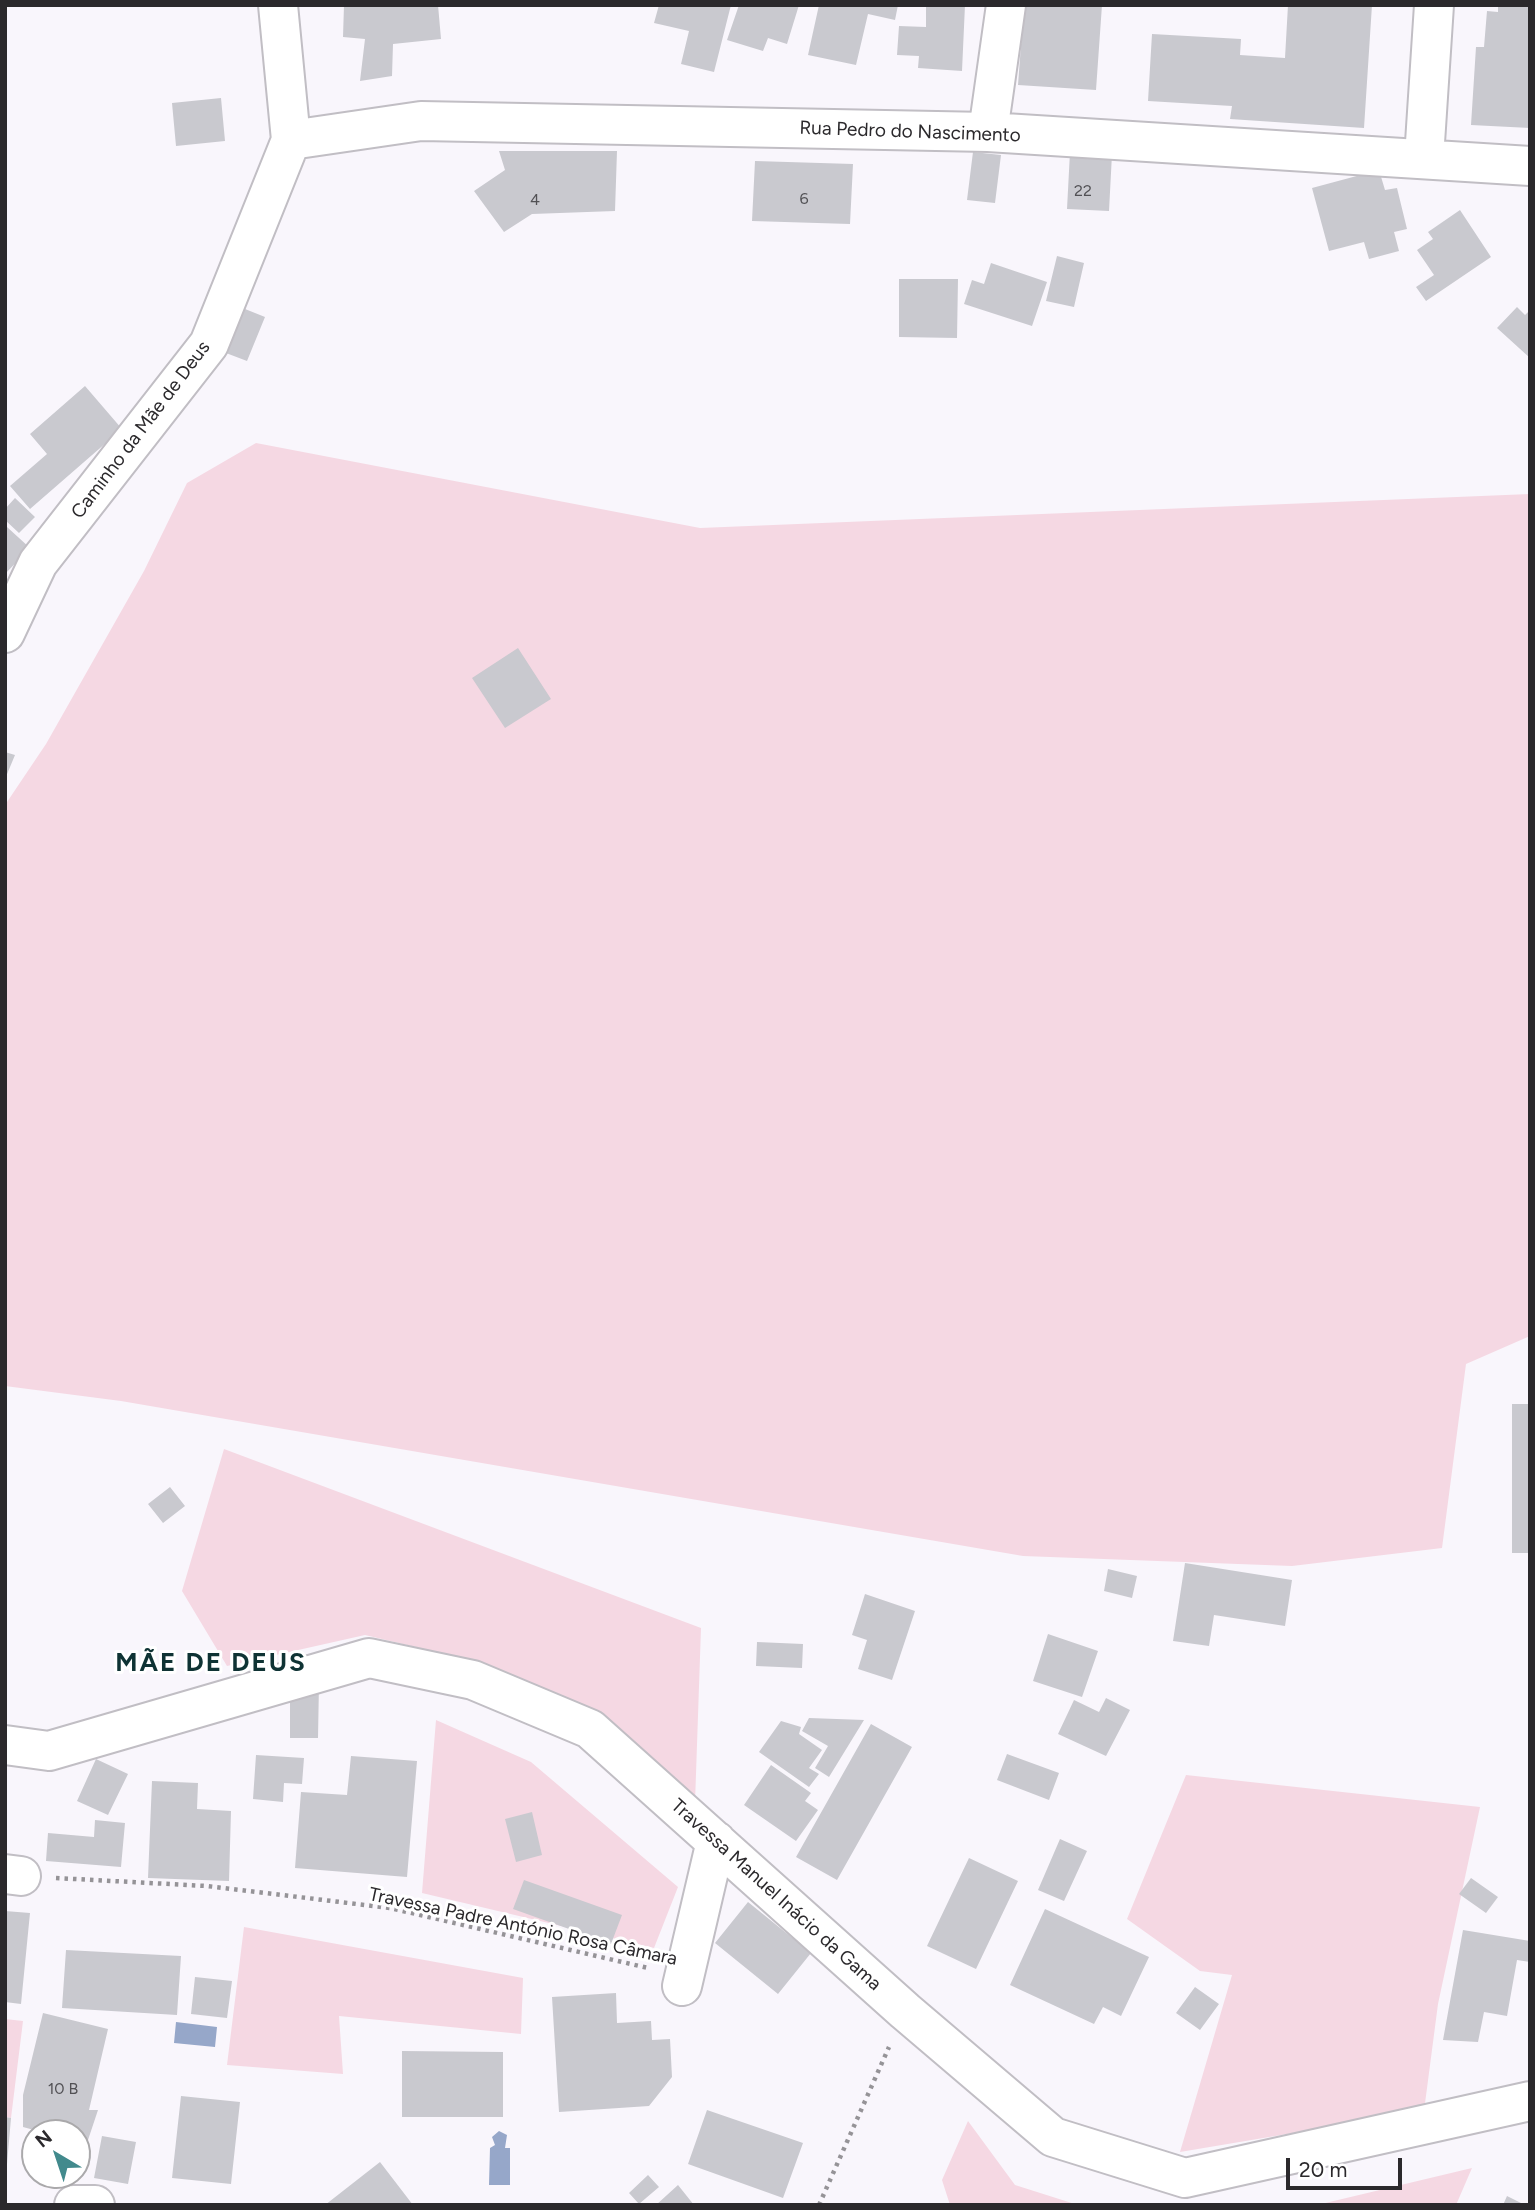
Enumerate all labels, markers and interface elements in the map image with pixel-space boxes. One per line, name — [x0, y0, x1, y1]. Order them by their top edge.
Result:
street label: Rua Pedro do Nascimento — [799, 117, 1021, 147]
house number: 22 — [1074, 181, 1092, 201]
house number: 6 — [799, 189, 809, 209]
house number: 4 — [530, 190, 540, 210]
street label: Caminho da Mãe de Deus — [67, 337, 215, 523]
district label: MÃE DE DEUS — [117, 1647, 305, 1679]
street label: Travessa Manuel Inácio da Gama — [666, 1794, 886, 1996]
street label: Travessa Padre António Rosa Câmara — [367, 1883, 679, 1971]
house number: 10 B — [48, 2079, 78, 2099]
north arrow — [21, 2119, 91, 2189]
text: N — [31, 2125, 57, 2152]
scale bar — [1290, 2144, 1406, 2188]
text: 20 m — [1299, 2157, 1347, 2182]

